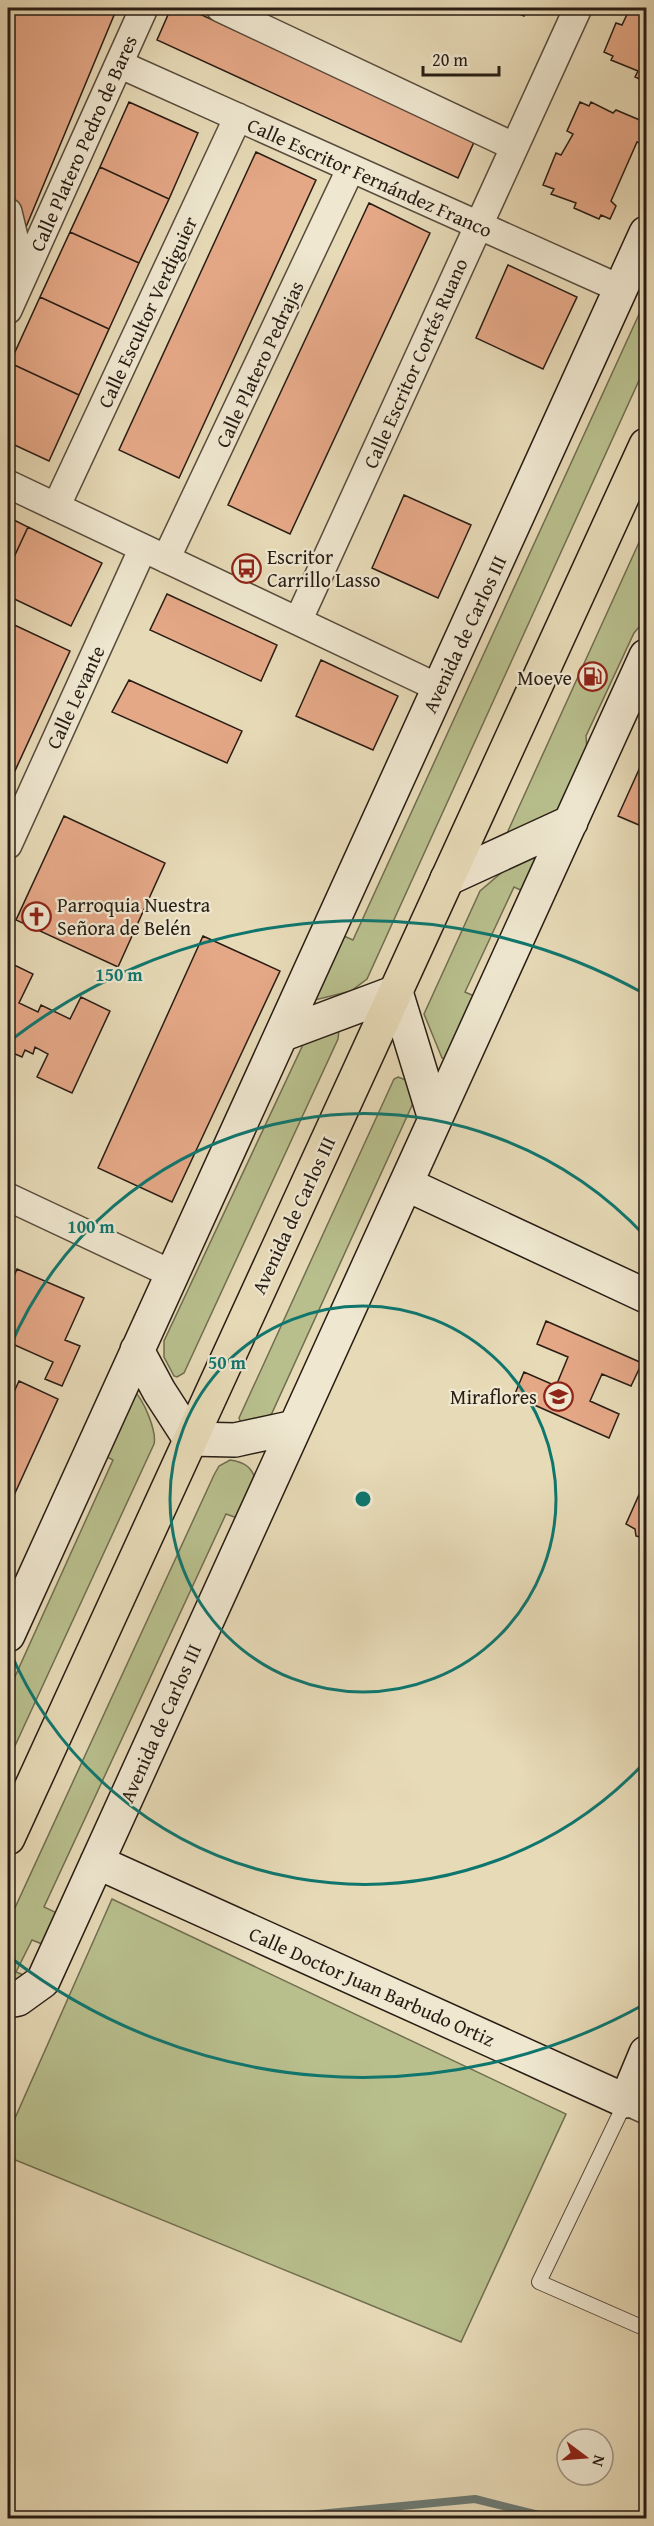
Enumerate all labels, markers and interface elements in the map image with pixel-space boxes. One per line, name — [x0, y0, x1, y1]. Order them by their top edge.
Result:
street label: Calle Platero Pedro de Bares — [22, 30, 144, 256]
scale bar — [423, 39, 500, 77]
text: 20 m — [432, 46, 468, 73]
street label: Calle Escritor Fernández Franco — [243, 110, 497, 244]
street label: Calle Escultor Verdiguier — [90, 211, 204, 413]
street label: Calle Escritor Cortés Ruano — [356, 253, 474, 473]
street label: Calle Platero Pedrajas — [208, 276, 310, 452]
place label: Escritor Carrillo Lasso — [267, 542, 381, 594]
street label: Avenida de Carlos III — [415, 550, 513, 718]
bus stop icon: Escritor Carrillo Lasso — [230, 552, 262, 584]
street label: Calle Levante — [38, 640, 112, 754]
fuel station icon: Moeve — [577, 661, 609, 693]
place label: Moeve — [517, 663, 572, 692]
place label: Parroquia Nuestra Señora de Belén — [57, 890, 211, 942]
church icon: Parroquia Nuestra Señora de Belén — [20, 900, 52, 932]
text: 150 m — [95, 961, 143, 988]
street label: Avenida de Carlos III — [244, 1131, 342, 1299]
text: 100 m — [67, 1213, 115, 1240]
text: 50 m — [208, 1349, 247, 1376]
school or university icon: Miraflores — [542, 1380, 574, 1412]
place label: Miraflores — [450, 1382, 537, 1411]
centre of rings — [353, 1489, 373, 1509]
street label: Avenida de Carlos III — [112, 1639, 208, 1807]
street label: Calle Doctor Juan Barbudo Ortiz — [245, 1919, 500, 2053]
north arrow — [555, 2427, 615, 2487]
text: N — [586, 2453, 612, 2470]

